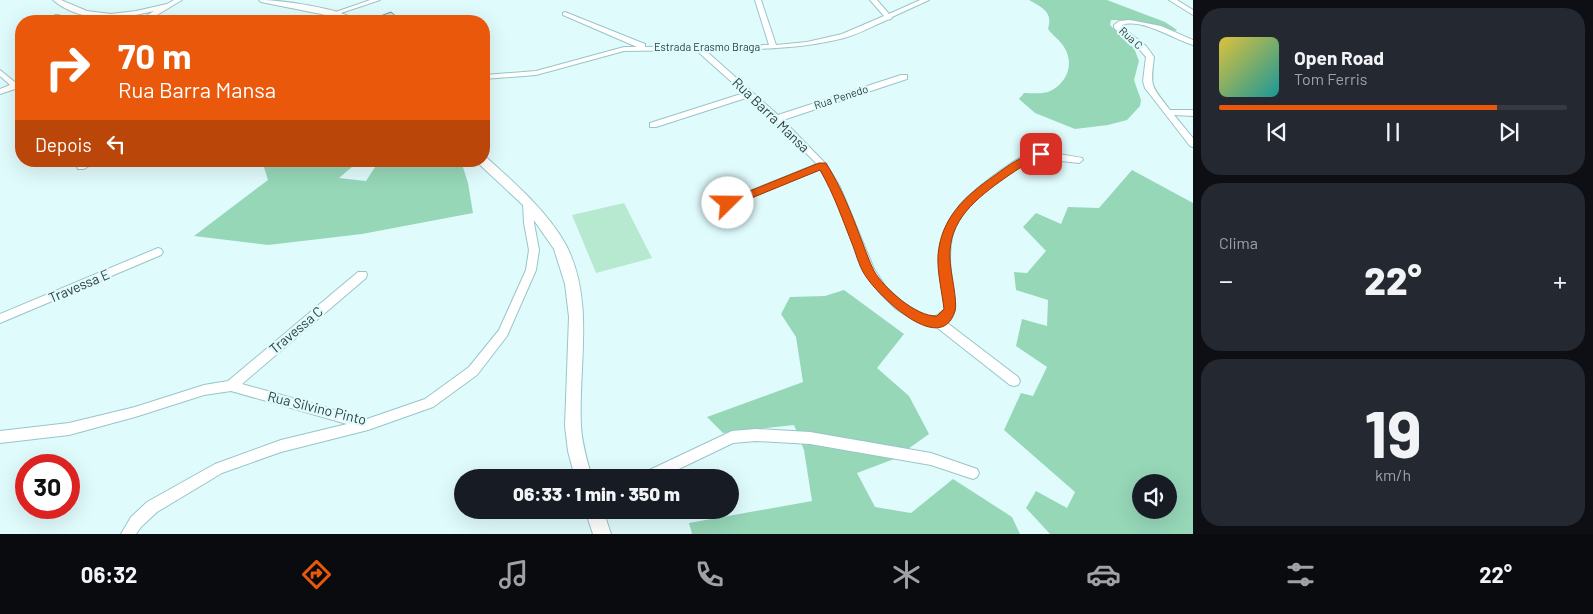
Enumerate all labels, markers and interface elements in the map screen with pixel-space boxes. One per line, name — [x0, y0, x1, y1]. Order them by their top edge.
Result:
street label: Rua C — [1117, 24, 1146, 52]
text: 70 m — [118, 34, 192, 76]
icon: right — [35, 35, 100, 100]
street label: Estrada Erasmo Braga — [654, 40, 760, 53]
text: Open Road — [1294, 46, 1384, 69]
text: Tom Ferris — [1294, 69, 1368, 88]
street label: Rua Barra Mansa — [729, 74, 813, 156]
text: Rua Barra Mansa — [118, 76, 276, 102]
street label: Rua Penedo — [812, 82, 870, 111]
icon: previous — [1263, 118, 1291, 146]
icon: pause — [1379, 118, 1407, 146]
icon: next — [1495, 118, 1523, 146]
icon: left — [102, 130, 130, 158]
text: Depois — [35, 133, 92, 156]
pin — [1020, 133, 1062, 175]
icon: arrive — [1027, 140, 1055, 168]
position arrow — [701, 176, 753, 228]
text: Clima — [1219, 233, 1258, 252]
text: 22° — [1364, 257, 1422, 303]
text: − — [1219, 263, 1233, 297]
text: + — [1553, 263, 1567, 297]
street label: Travessa E — [46, 265, 112, 306]
street label: Travessa C — [265, 302, 326, 357]
street label: Rua Silvino Pinto — [266, 387, 368, 428]
text: 19 — [1364, 393, 1422, 471]
speed limit sign: 30 — [15, 454, 80, 519]
text: km/h — [1375, 465, 1411, 484]
map controls — [1132, 474, 1177, 519]
button: sound — [1132, 474, 1177, 519]
text: 06:33 · 1 min · 350 m — [513, 482, 680, 505]
icon: directions — [299, 557, 334, 592]
icon: music — [496, 557, 531, 592]
icon: phone — [692, 557, 727, 592]
icon: climate — [889, 557, 924, 592]
icon: car — [1086, 557, 1121, 592]
icon: filters — [1283, 557, 1318, 592]
text: 06:32 — [81, 561, 137, 587]
text: 22° — [1479, 561, 1512, 587]

